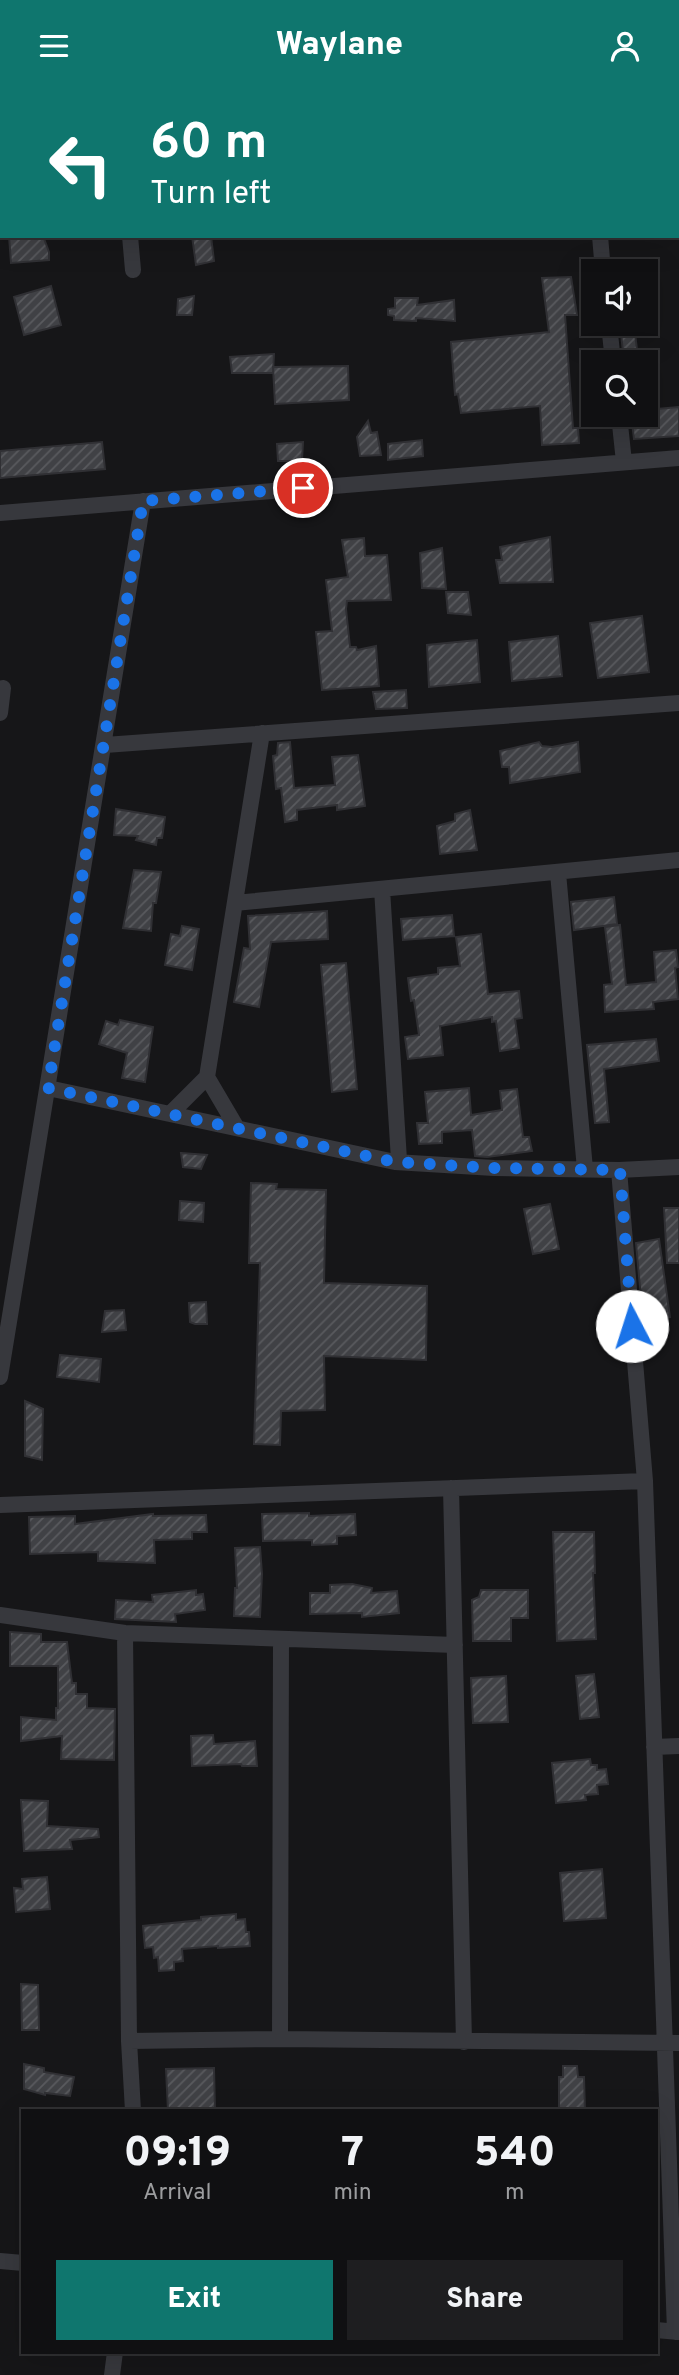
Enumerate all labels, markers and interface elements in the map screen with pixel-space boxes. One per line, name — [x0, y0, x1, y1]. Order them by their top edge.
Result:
text: Waylane — [276, 26, 403, 66]
icon: menu — [35, 27, 73, 65]
icon: person — [606, 27, 644, 65]
text: 60 m — [150, 114, 268, 176]
icon: left — [35, 119, 126, 210]
text: Turn left — [150, 175, 271, 215]
map controls — [581, 259, 658, 427]
button: sound — [581, 259, 658, 336]
button: search — [581, 350, 658, 427]
pin — [273, 458, 333, 518]
icon: arrive — [284, 469, 322, 507]
position arrow — [595, 1289, 669, 1363]
text: 09:19 — [123, 2128, 231, 2181]
text: 7 — [341, 2128, 364, 2181]
text: 540 — [474, 2128, 556, 2181]
text: Arrival — [143, 2179, 211, 2208]
text: min — [333, 2179, 372, 2208]
text: m — [505, 2179, 525, 2208]
button: Exit — [56, 2260, 333, 2340]
button: Share — [347, 2260, 623, 2340]

